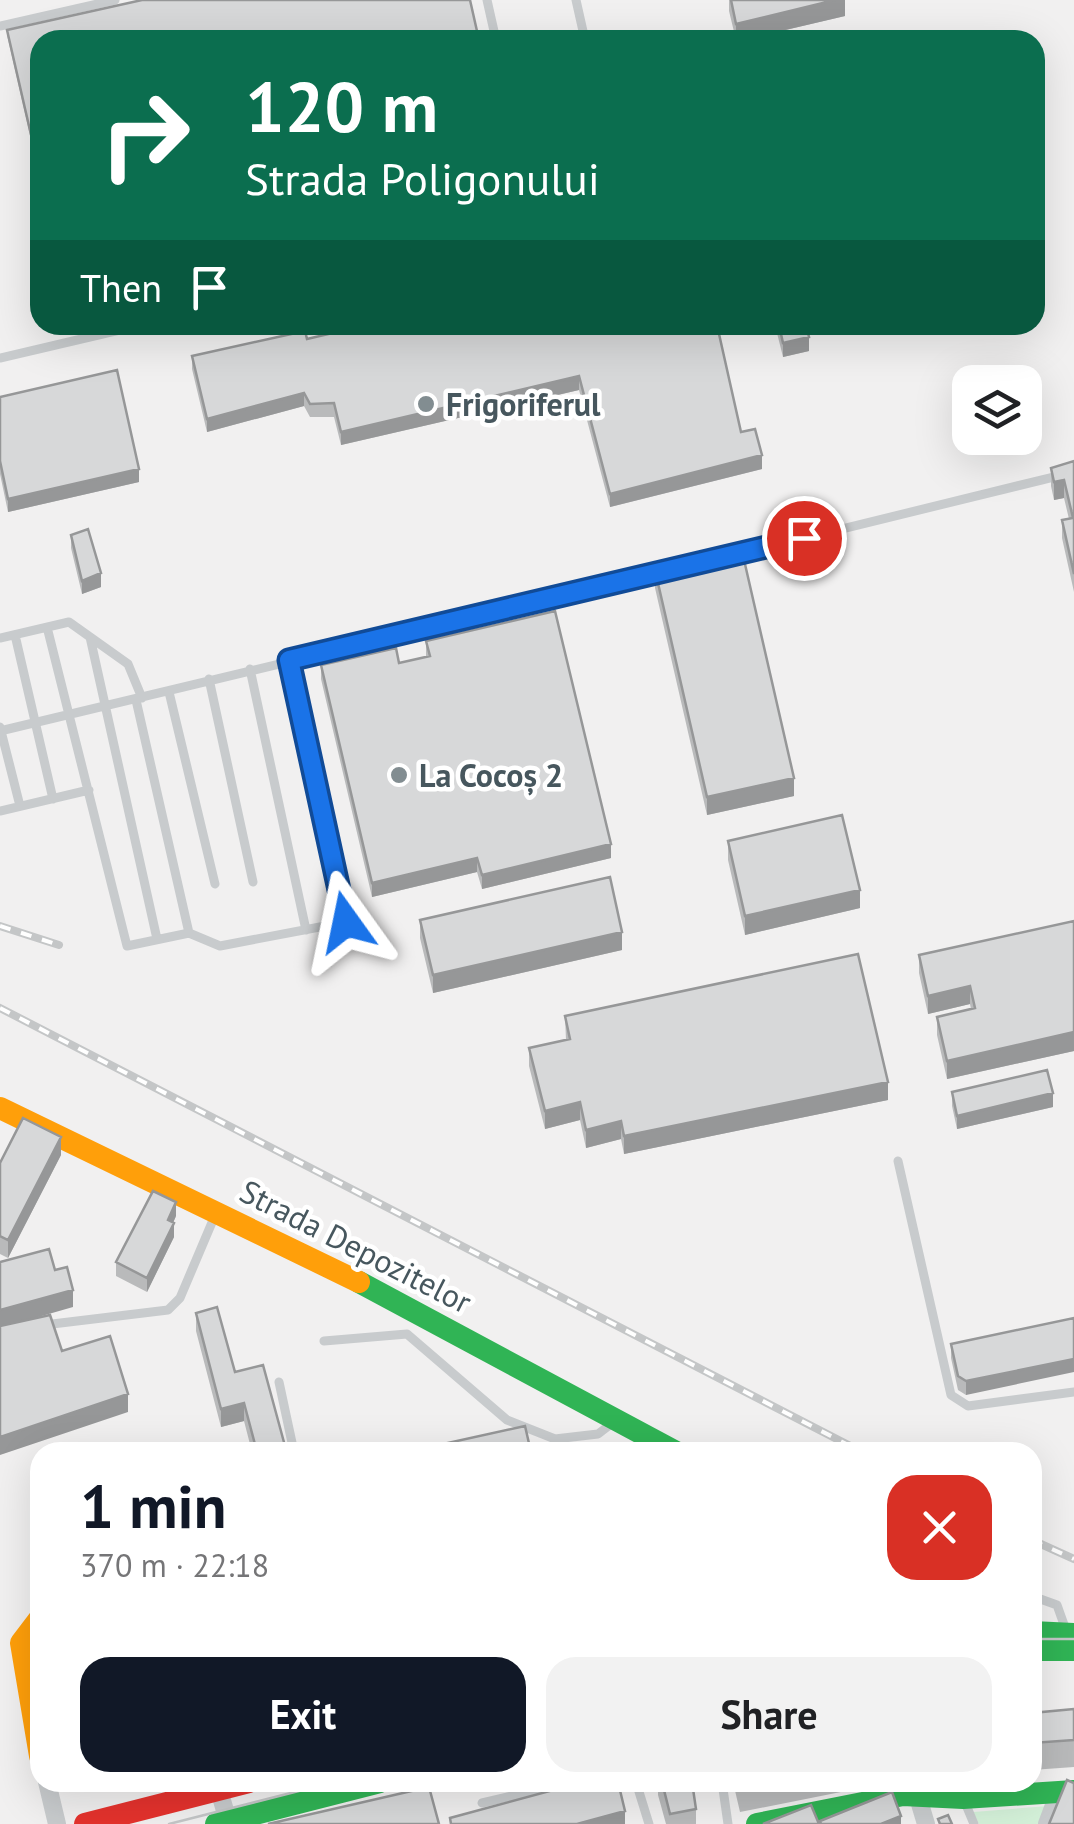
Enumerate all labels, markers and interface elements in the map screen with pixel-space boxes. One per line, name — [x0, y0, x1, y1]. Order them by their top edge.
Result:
text: 120 m — [245, 61, 438, 151]
icon: right — [80, 70, 210, 200]
text: Strada Poligonului — [245, 149, 600, 207]
icon: arrive — [182, 260, 237, 315]
text: Then — [80, 263, 162, 312]
map controls — [952, 365, 1042, 455]
button: layers — [952, 365, 1042, 455]
place label: Frigoriferul — [446, 383, 601, 425]
marker: Frigoriferul — [415, 393, 437, 415]
pin — [762, 496, 847, 581]
icon: arrive — [777, 511, 832, 566]
place label: La Cocoș 2 — [419, 754, 563, 796]
marker: La Cocoș 2 — [388, 764, 410, 786]
position arrow — [294, 870, 398, 974]
street label: Strada Depozitelor — [233, 1170, 479, 1323]
text: 1 min — [80, 1467, 226, 1545]
button: close — [887, 1475, 992, 1580]
text: 370 m · 22:18 — [80, 1544, 269, 1586]
button: Exit — [80, 1657, 526, 1772]
button: Share — [546, 1657, 992, 1772]

